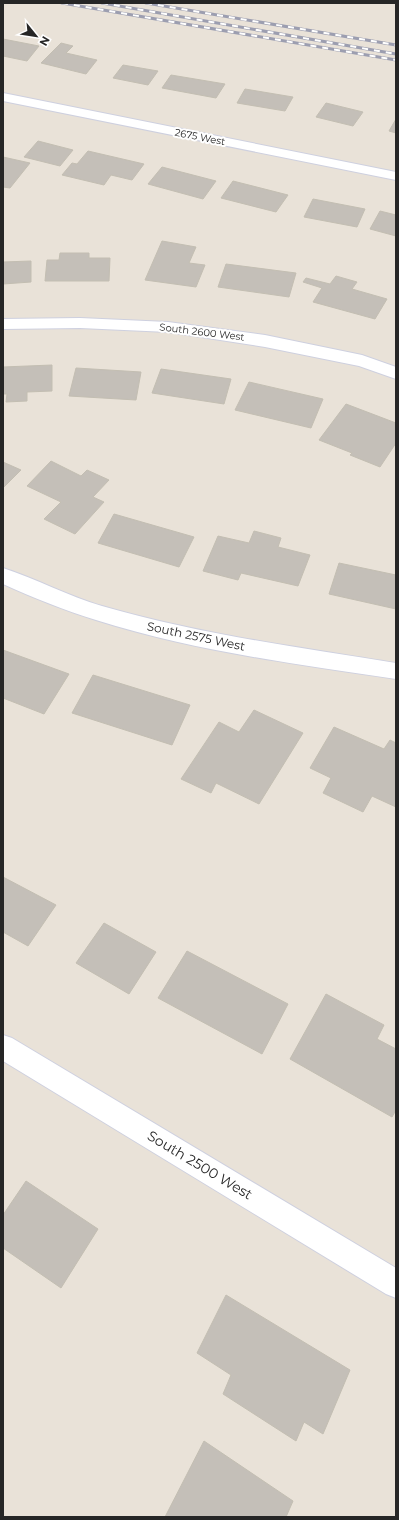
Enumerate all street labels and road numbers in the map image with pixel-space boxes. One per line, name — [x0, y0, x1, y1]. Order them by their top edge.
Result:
street label: 2675 West — [174, 126, 226, 148]
street label: South 2600 West — [159, 320, 245, 344]
street label: South 2575 West — [146, 618, 247, 654]
street label: South 2500 West — [144, 1127, 256, 1204]

